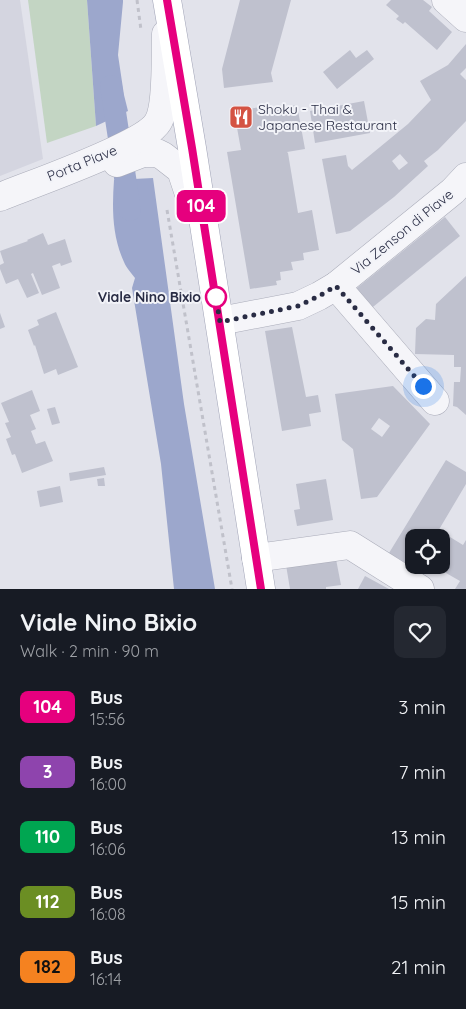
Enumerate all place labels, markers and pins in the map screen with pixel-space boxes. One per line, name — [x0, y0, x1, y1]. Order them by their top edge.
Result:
place label: Shoku - Thai & Japanese Restaurant — [258, 100, 397, 134]
restaurant icon: Shoku - Thai & Japanese Restaurant — [228, 104, 254, 130]
marker: Viale Nino Bixio — [205, 286, 227, 308]
place label: Viale Nino Bixio — [98, 288, 201, 306]

